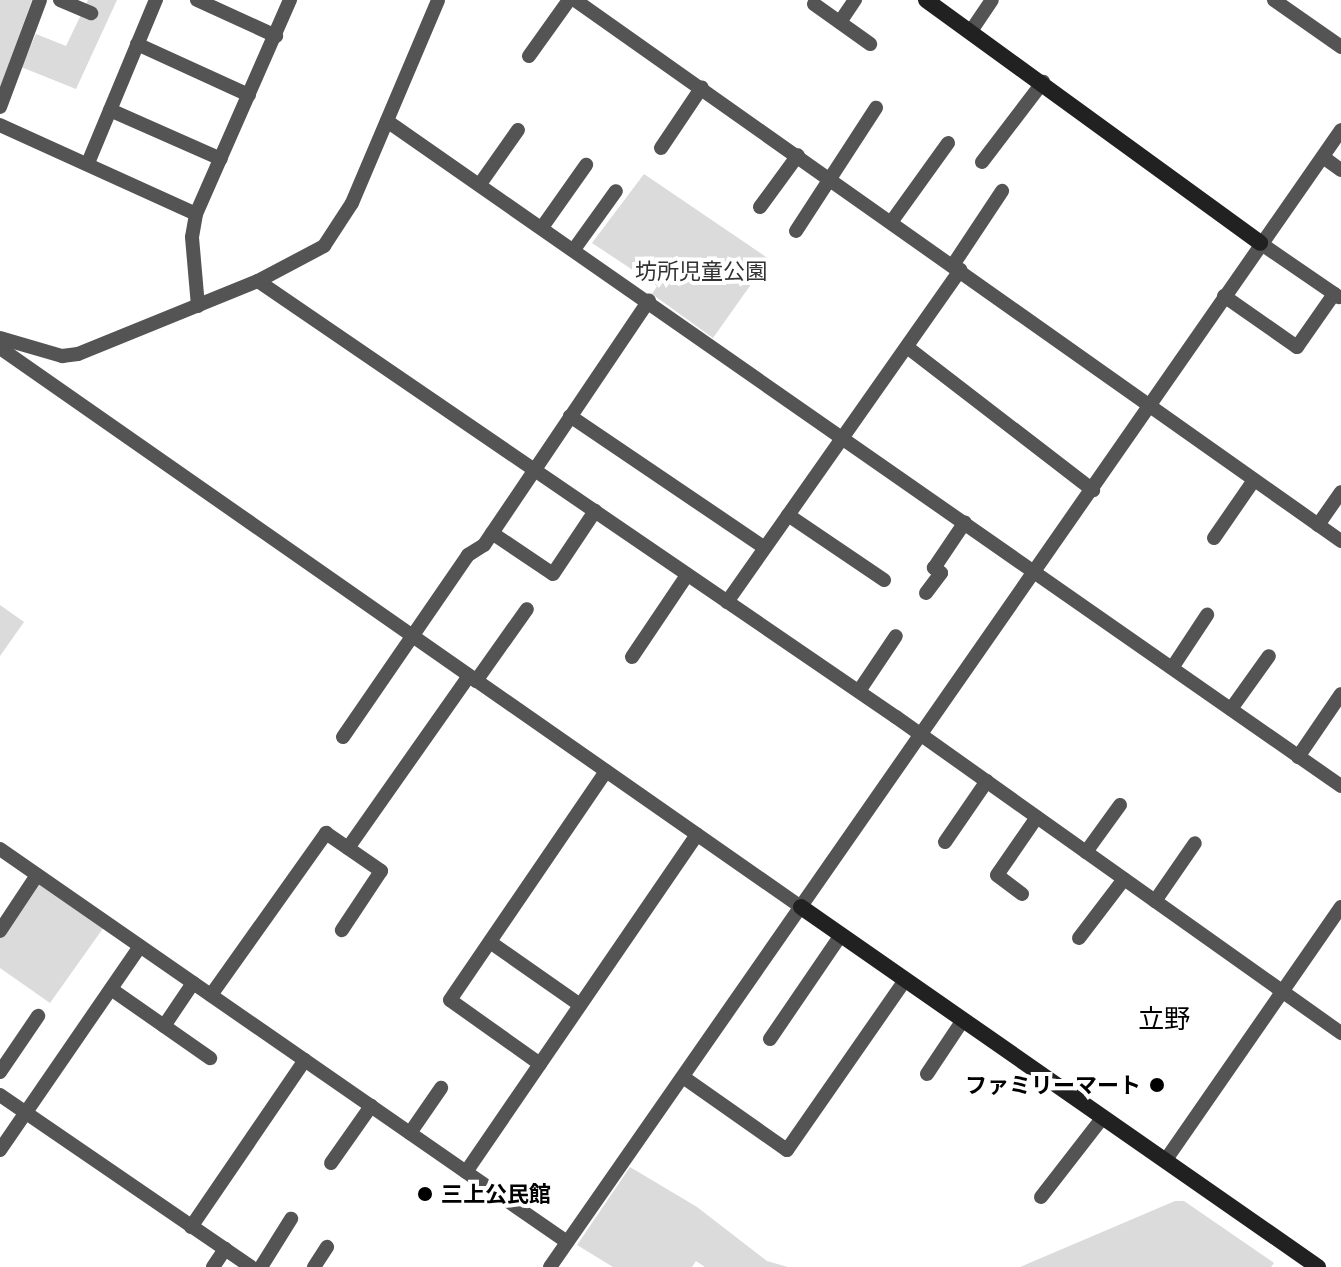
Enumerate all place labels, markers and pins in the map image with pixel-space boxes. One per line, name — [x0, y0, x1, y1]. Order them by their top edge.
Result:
place label: ファミリーマート — [965, 1072, 1141, 1098]
marker: ファミリーマート — [1148, 1076, 1166, 1094]
place label: 三上公民館 — [441, 1181, 551, 1207]
marker: 三上公民館 — [416, 1185, 434, 1203]

